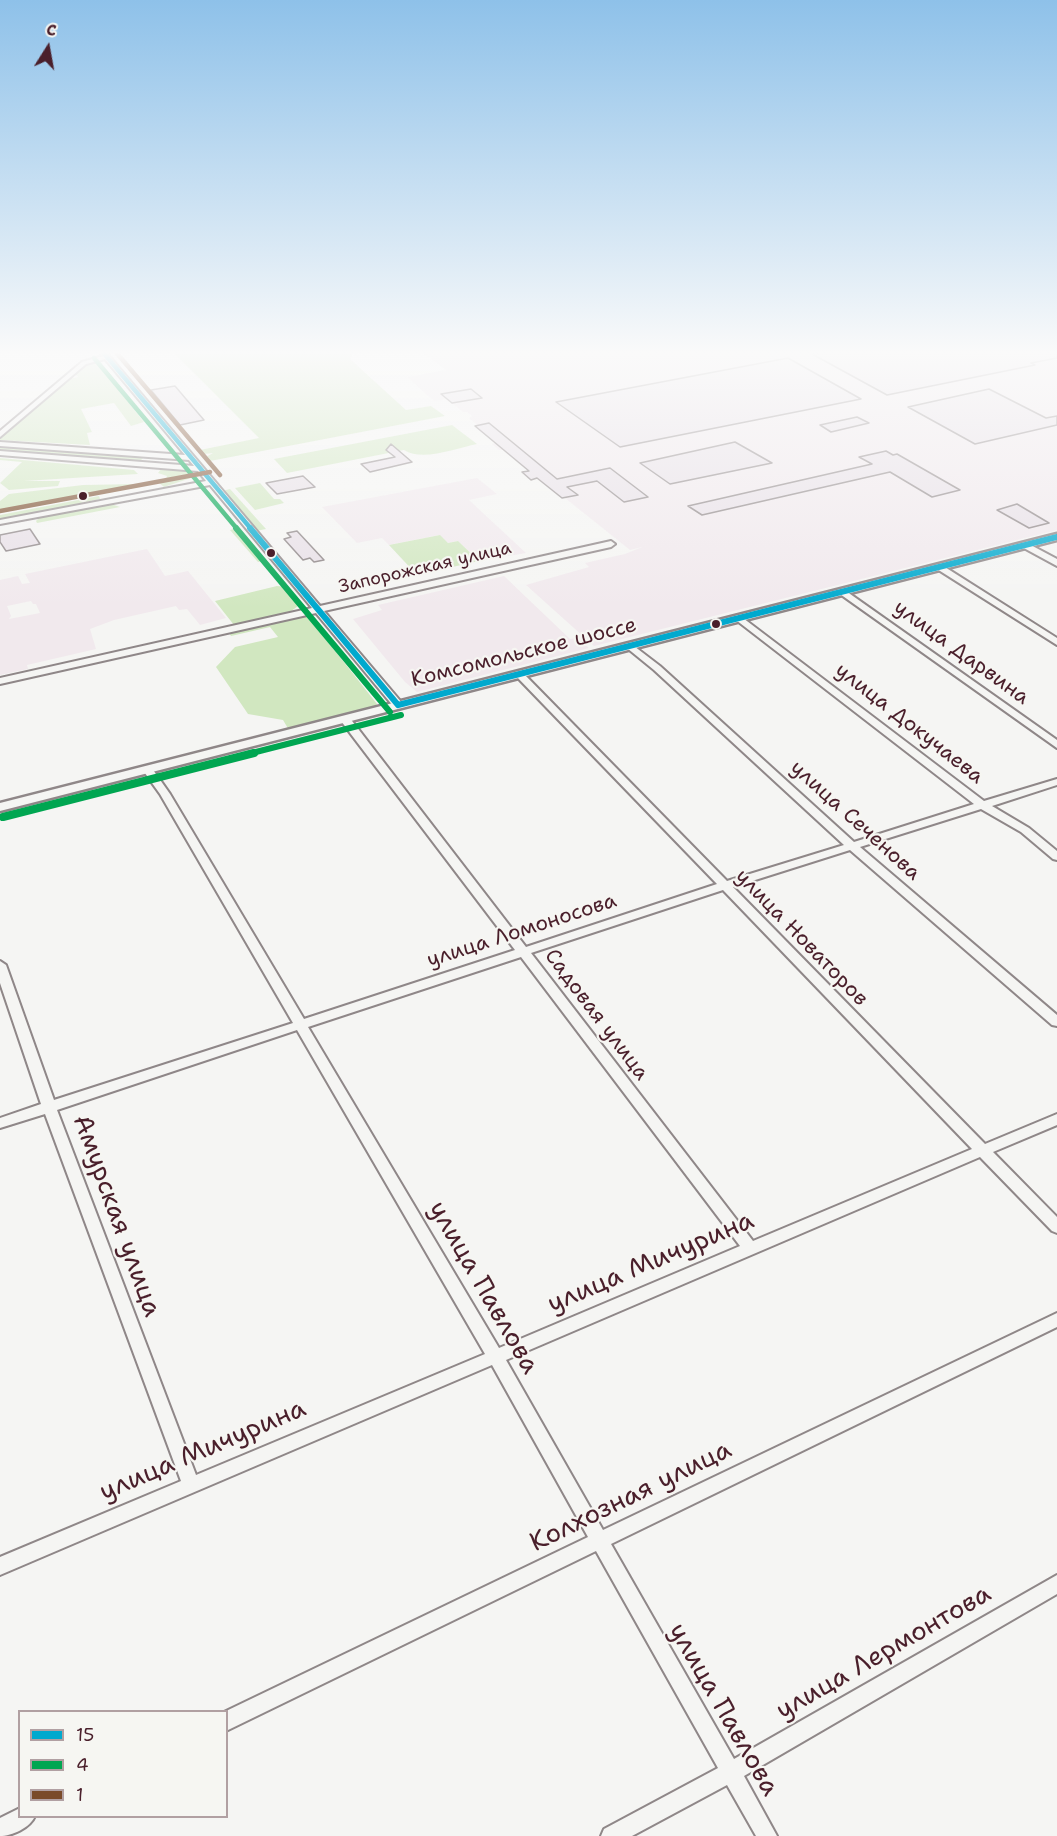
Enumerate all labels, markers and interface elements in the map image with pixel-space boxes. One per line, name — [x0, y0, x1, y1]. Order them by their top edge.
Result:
north arrow — [18, 18, 78, 78]
text: С — [45, 19, 58, 41]
unlabelled marker — [77, 490, 89, 502]
street label: Запорожская улица — [336, 538, 514, 598]
unlabelled marker — [265, 547, 277, 559]
street label: улица Дарвина — [888, 595, 1034, 711]
street label: Комсомольское шоссе — [409, 613, 639, 693]
unlabelled marker — [710, 618, 722, 630]
street label: улица Докучаева — [830, 658, 988, 790]
street label: улица Сеченова — [785, 756, 925, 886]
street label: улица Новаторов — [729, 864, 873, 1012]
street label: улица Ломоносова — [424, 888, 620, 974]
street label: Садовая улица — [538, 944, 654, 1086]
street label: Амурская улица — [65, 1111, 167, 1321]
street label: улица Павлова — [421, 1196, 545, 1380]
street label: улица Мичурина — [543, 1205, 759, 1321]
street label: улица Мичурина — [95, 1393, 311, 1509]
street label: Колхозная улица — [525, 1435, 737, 1559]
street label: улица Лермонтова — [771, 1579, 997, 1727]
street label: улица Павлова — [661, 1618, 785, 1802]
legend — [18, 1710, 228, 1818]
text: 15 — [76, 1723, 94, 1747]
text: 4 — [76, 1753, 89, 1777]
text: 1 — [76, 1783, 84, 1807]

